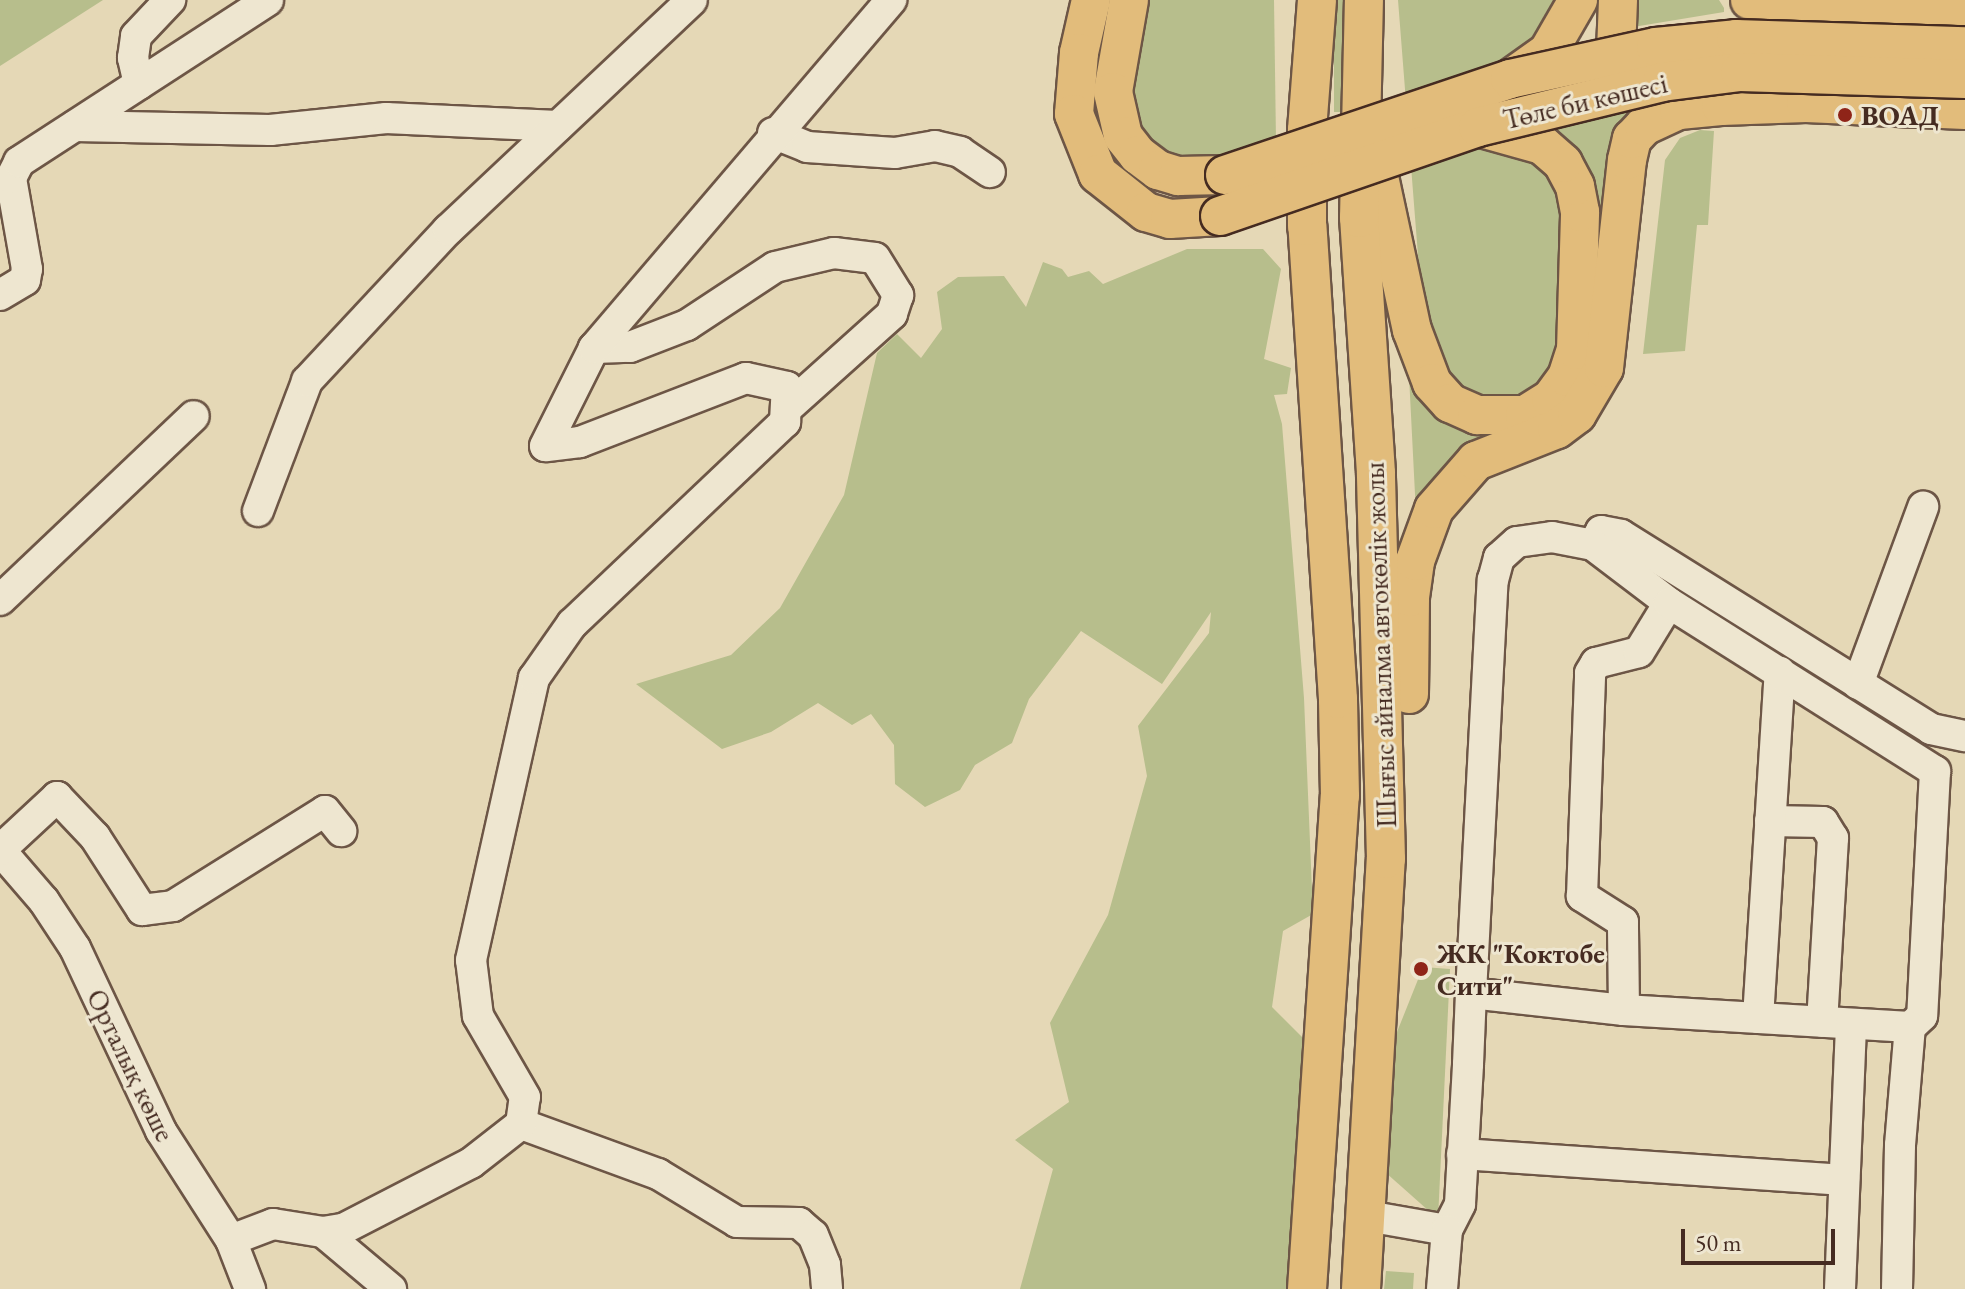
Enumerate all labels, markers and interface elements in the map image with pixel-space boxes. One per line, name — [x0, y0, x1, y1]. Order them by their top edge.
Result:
street label: Төле би көшесі — [1500, 66, 1670, 136]
place label: ВОАД — [1861, 98, 1939, 132]
marker: ВОАД — [1836, 106, 1854, 124]
street label: Шығыс айналма автокөлік жолы — [1357, 462, 1403, 828]
place label: ЖК "Коктобе Сити" — [1437, 936, 1605, 1002]
marker: ЖК "Коктобе Сити" — [1412, 960, 1430, 978]
street label: Орталық көше — [80, 983, 182, 1147]
scale bar — [1685, 1213, 1839, 1263]
text: 50 m — [1695, 1227, 1742, 1258]

